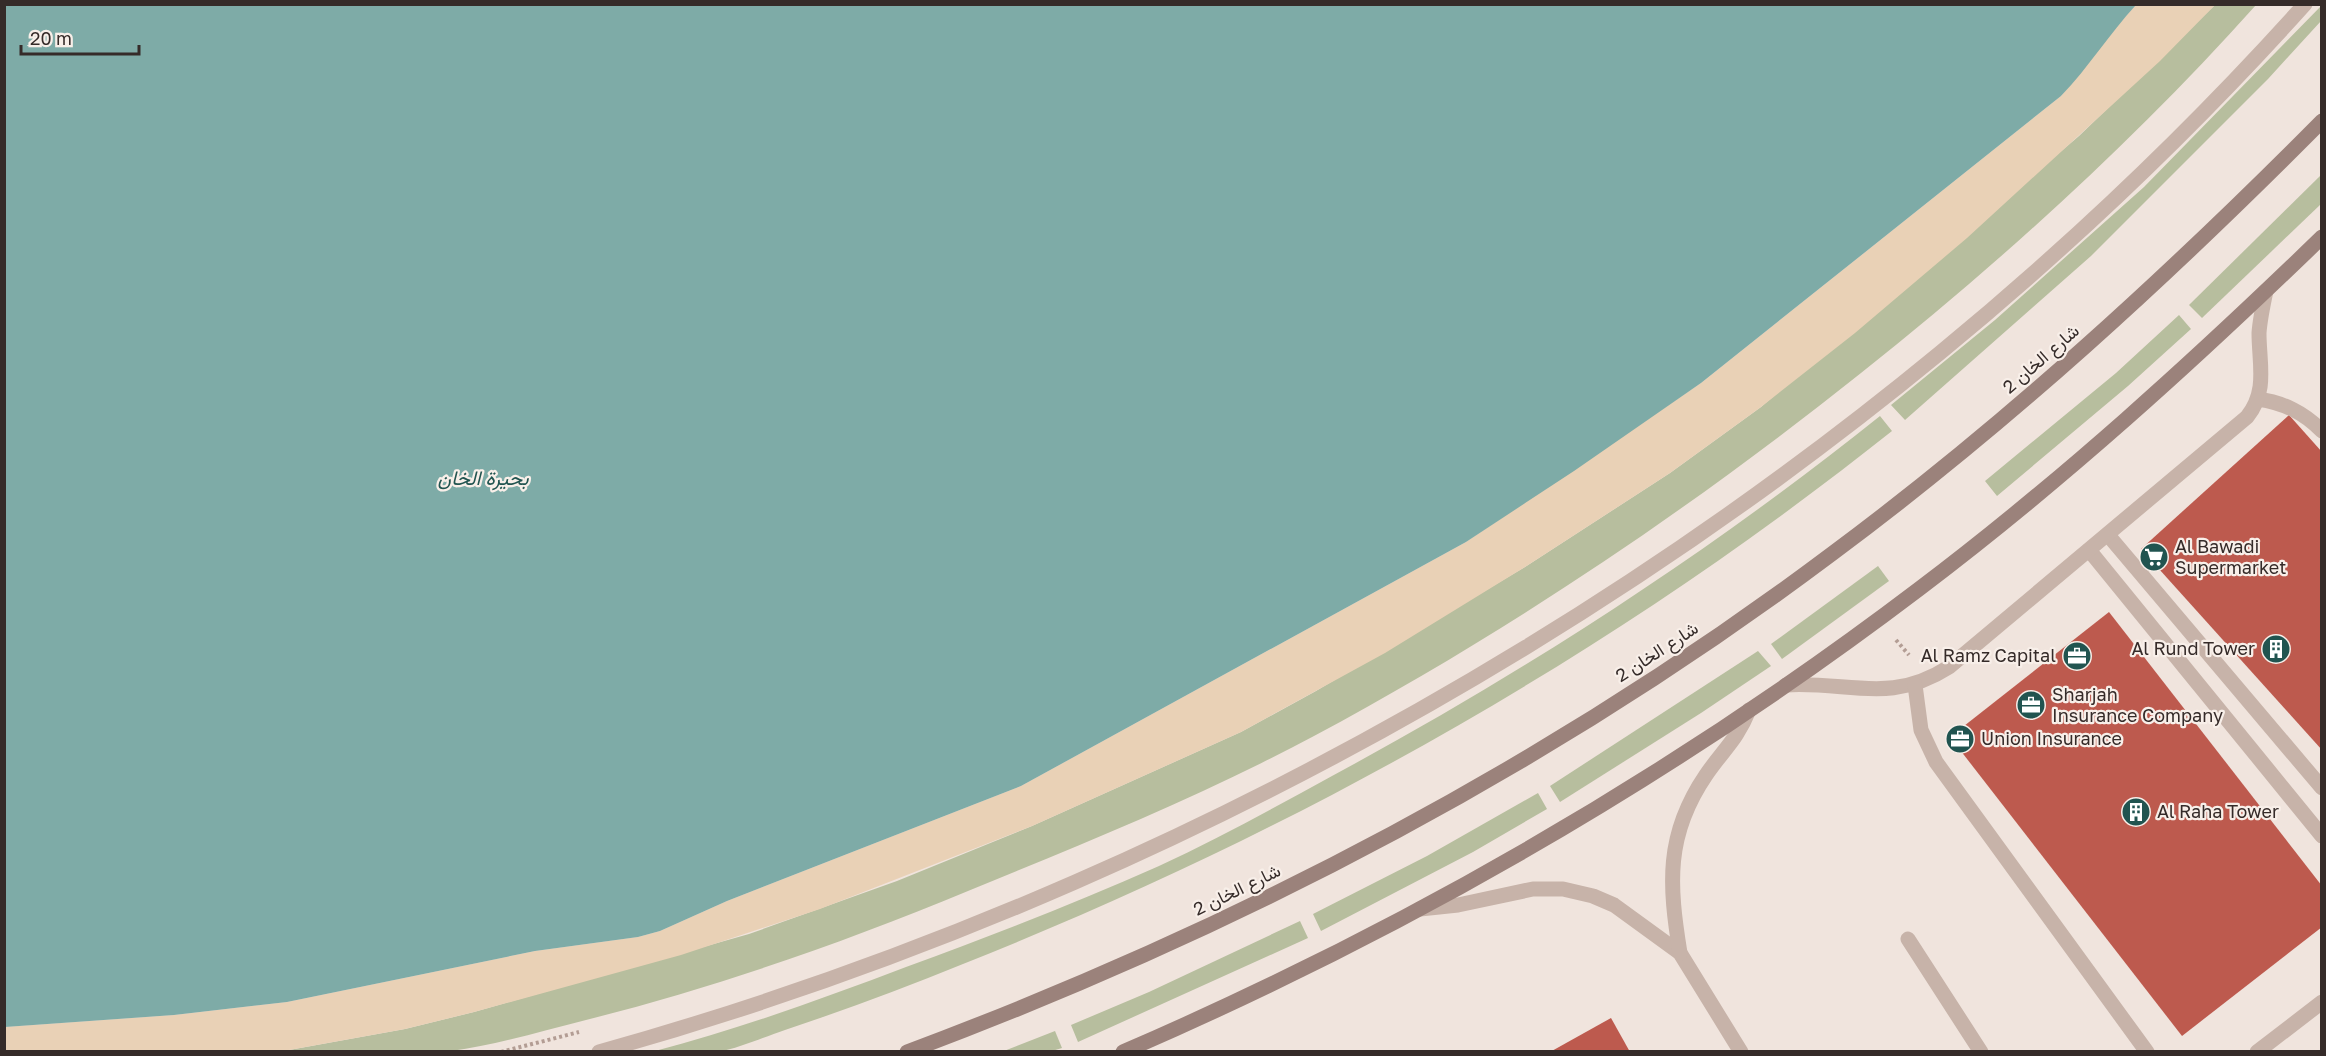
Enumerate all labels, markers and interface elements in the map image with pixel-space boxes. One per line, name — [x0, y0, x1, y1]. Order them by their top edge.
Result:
scale bar — [21, 18, 140, 56]
text: 20 m — [30, 27, 72, 49]
street label: شارع الخان 2 — [1998, 319, 2084, 399]
water label: بحيرة الخان — [438, 465, 529, 491]
place label: Al Bawadi Supermarket — [2175, 535, 2287, 578]
supermarket icon: Al Bawadi Supermarket — [2138, 541, 2170, 573]
street label: شارع الخان 2 — [1611, 616, 1703, 688]
building icon: Al Rund Tower — [2260, 633, 2292, 665]
place label: Al Rund Tower — [2132, 637, 2255, 659]
office icon: Al Ramz Capital — [2061, 640, 2093, 672]
place label: Al Ramz Capital — [1921, 644, 2056, 666]
place label: Sharjah Insurance Company — [2052, 683, 2223, 726]
office icon: Sharjah Insurance Company — [2015, 689, 2047, 721]
office icon: Union Insurance — [1944, 723, 1976, 755]
place label: Union Insurance — [1981, 727, 2122, 749]
building icon: Al Raha Tower — [2120, 796, 2152, 828]
place label: Al Raha Tower — [2157, 800, 2279, 822]
street label: شارع الخان 2 — [1189, 859, 1285, 921]

